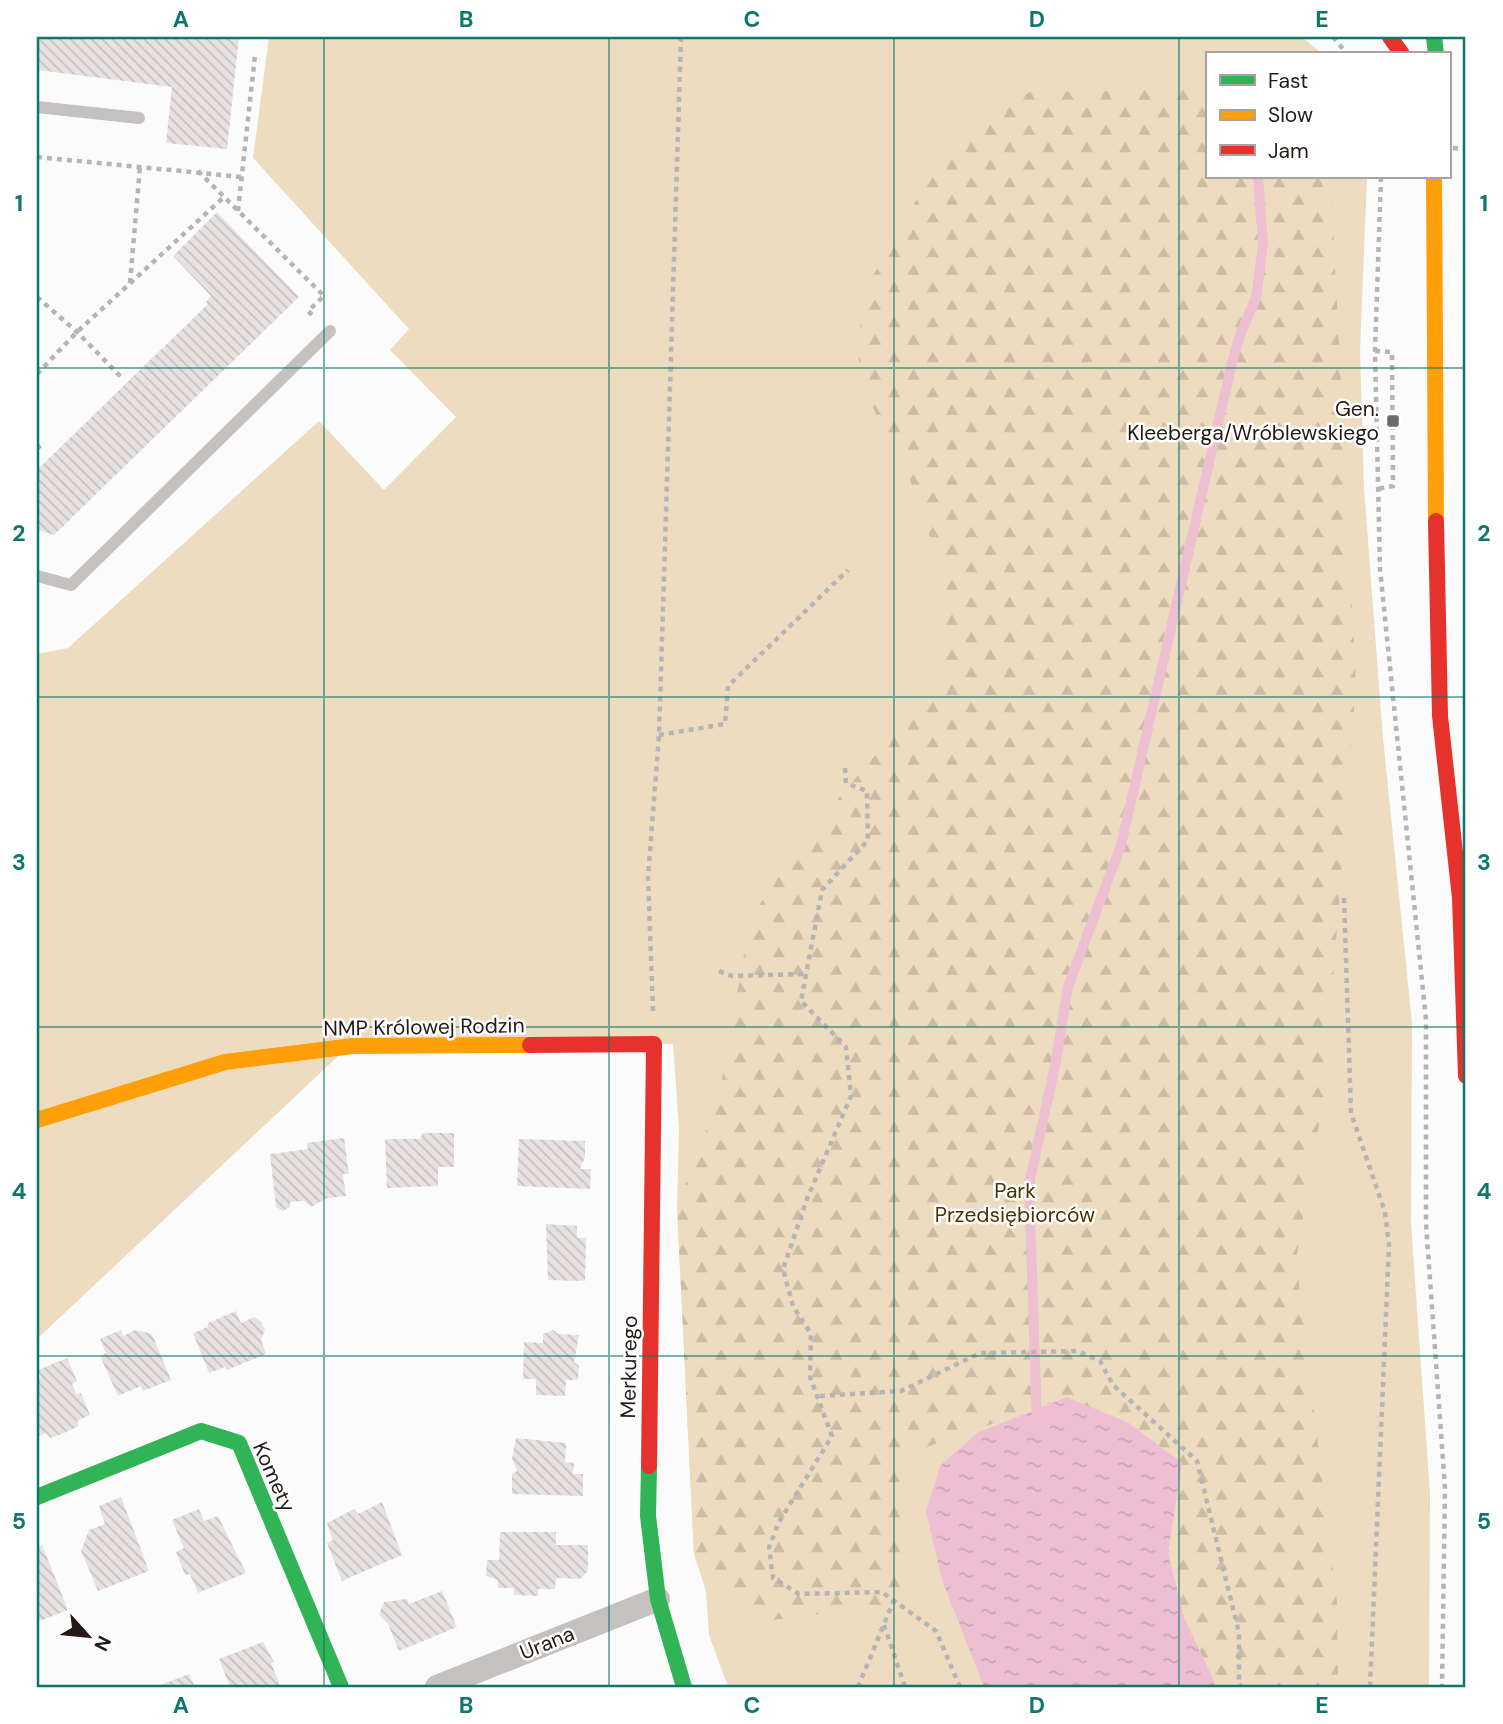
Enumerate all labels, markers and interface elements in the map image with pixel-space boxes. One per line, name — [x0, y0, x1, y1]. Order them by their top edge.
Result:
text: A — [173, 4, 189, 34]
text: B — [459, 4, 473, 34]
text: C — [744, 4, 760, 34]
text: D — [1029, 4, 1045, 34]
text: E — [1315, 4, 1329, 34]
legend — [1206, 52, 1450, 178]
text: Fast — [1268, 67, 1308, 95]
text: Slow — [1268, 101, 1313, 129]
text: Jam — [1268, 137, 1309, 165]
text: 1 — [15, 188, 23, 218]
text: 1 — [1480, 188, 1488, 218]
place label: Gen. Kleeberga/Wróblewskiego — [1127, 395, 1379, 447]
marker: Gen. Kleeberga/Wróblewskiego — [1385, 413, 1401, 429]
text: 2 — [12, 518, 26, 548]
text: 2 — [1477, 518, 1491, 548]
text: 3 — [12, 847, 26, 877]
text: 3 — [1477, 847, 1491, 877]
street label: NMP Królowej Rodzin — [323, 1011, 525, 1043]
text: 4 — [12, 1176, 27, 1206]
text: 4 — [1477, 1176, 1492, 1206]
park label: Park Przedsiębiorców — [935, 1177, 1095, 1229]
street label: Merkurego — [614, 1315, 644, 1419]
street label: Komety — [246, 1437, 302, 1517]
text: 5 — [12, 1506, 26, 1536]
text: 5 — [1477, 1506, 1491, 1536]
north arrow — [52, 1602, 122, 1672]
street label: Urana — [516, 1619, 578, 1667]
text: N — [88, 1632, 117, 1655]
text: A — [173, 1690, 189, 1720]
text: B — [459, 1690, 473, 1720]
text: C — [744, 1690, 760, 1720]
text: D — [1029, 1690, 1045, 1720]
text: E — [1315, 1690, 1329, 1720]

